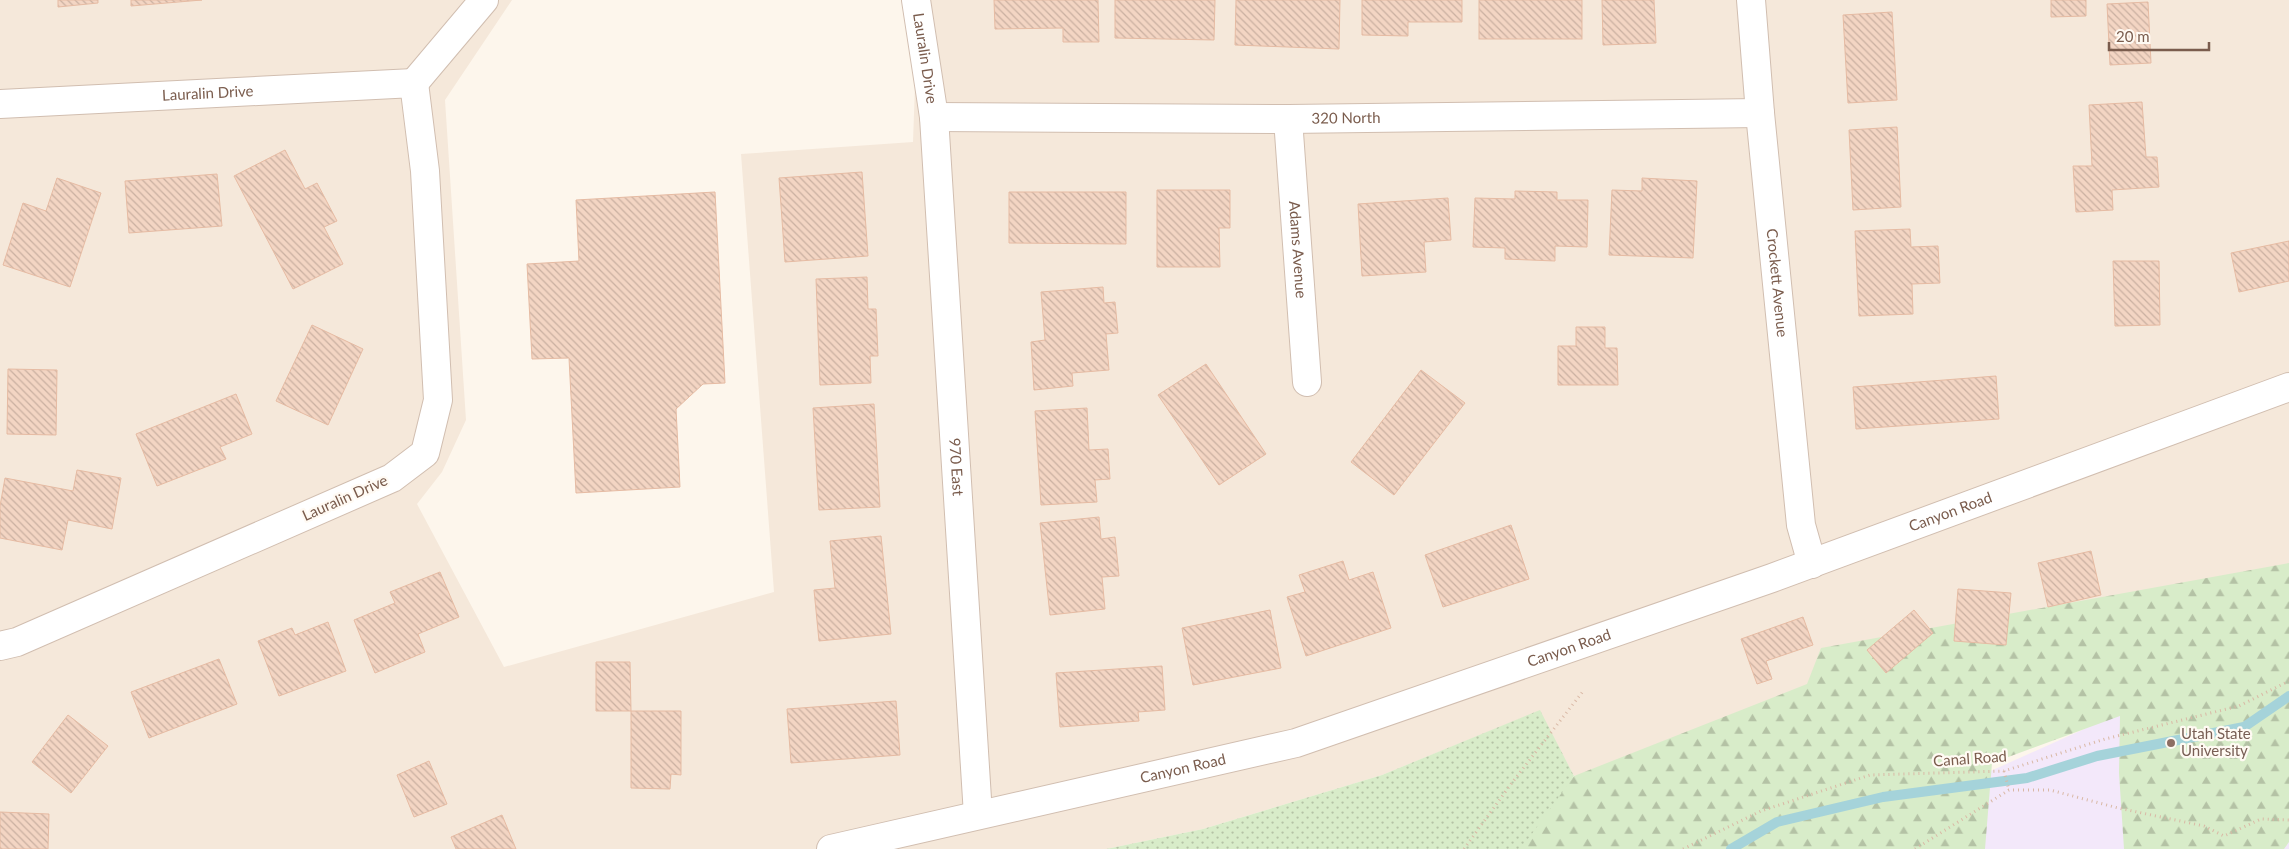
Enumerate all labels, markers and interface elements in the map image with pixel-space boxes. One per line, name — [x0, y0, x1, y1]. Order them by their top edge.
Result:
street label: Lauralin Drive — [910, 12, 942, 105]
scale bar — [2109, 20, 2209, 52]
text: 20 m — [2116, 27, 2150, 45]
street label: Lauralin Drive — [162, 81, 254, 104]
street label: 320 North — [1311, 108, 1381, 127]
street label: Adams Avenue — [1286, 200, 1311, 299]
street label: Crockett Avenue — [1764, 227, 1792, 338]
street label: 970 East — [946, 437, 968, 497]
street label: Lauralin Drive — [299, 470, 390, 524]
street label: Canyon Road — [1906, 488, 1994, 535]
street label: Canyon Road — [1525, 625, 1613, 670]
place label: Utah State University — [2181, 724, 2251, 759]
marker: Utah State University — [2165, 737, 2177, 749]
street label: Canal Road — [1932, 746, 2007, 770]
street label: Canyon Road — [1138, 749, 1227, 786]

